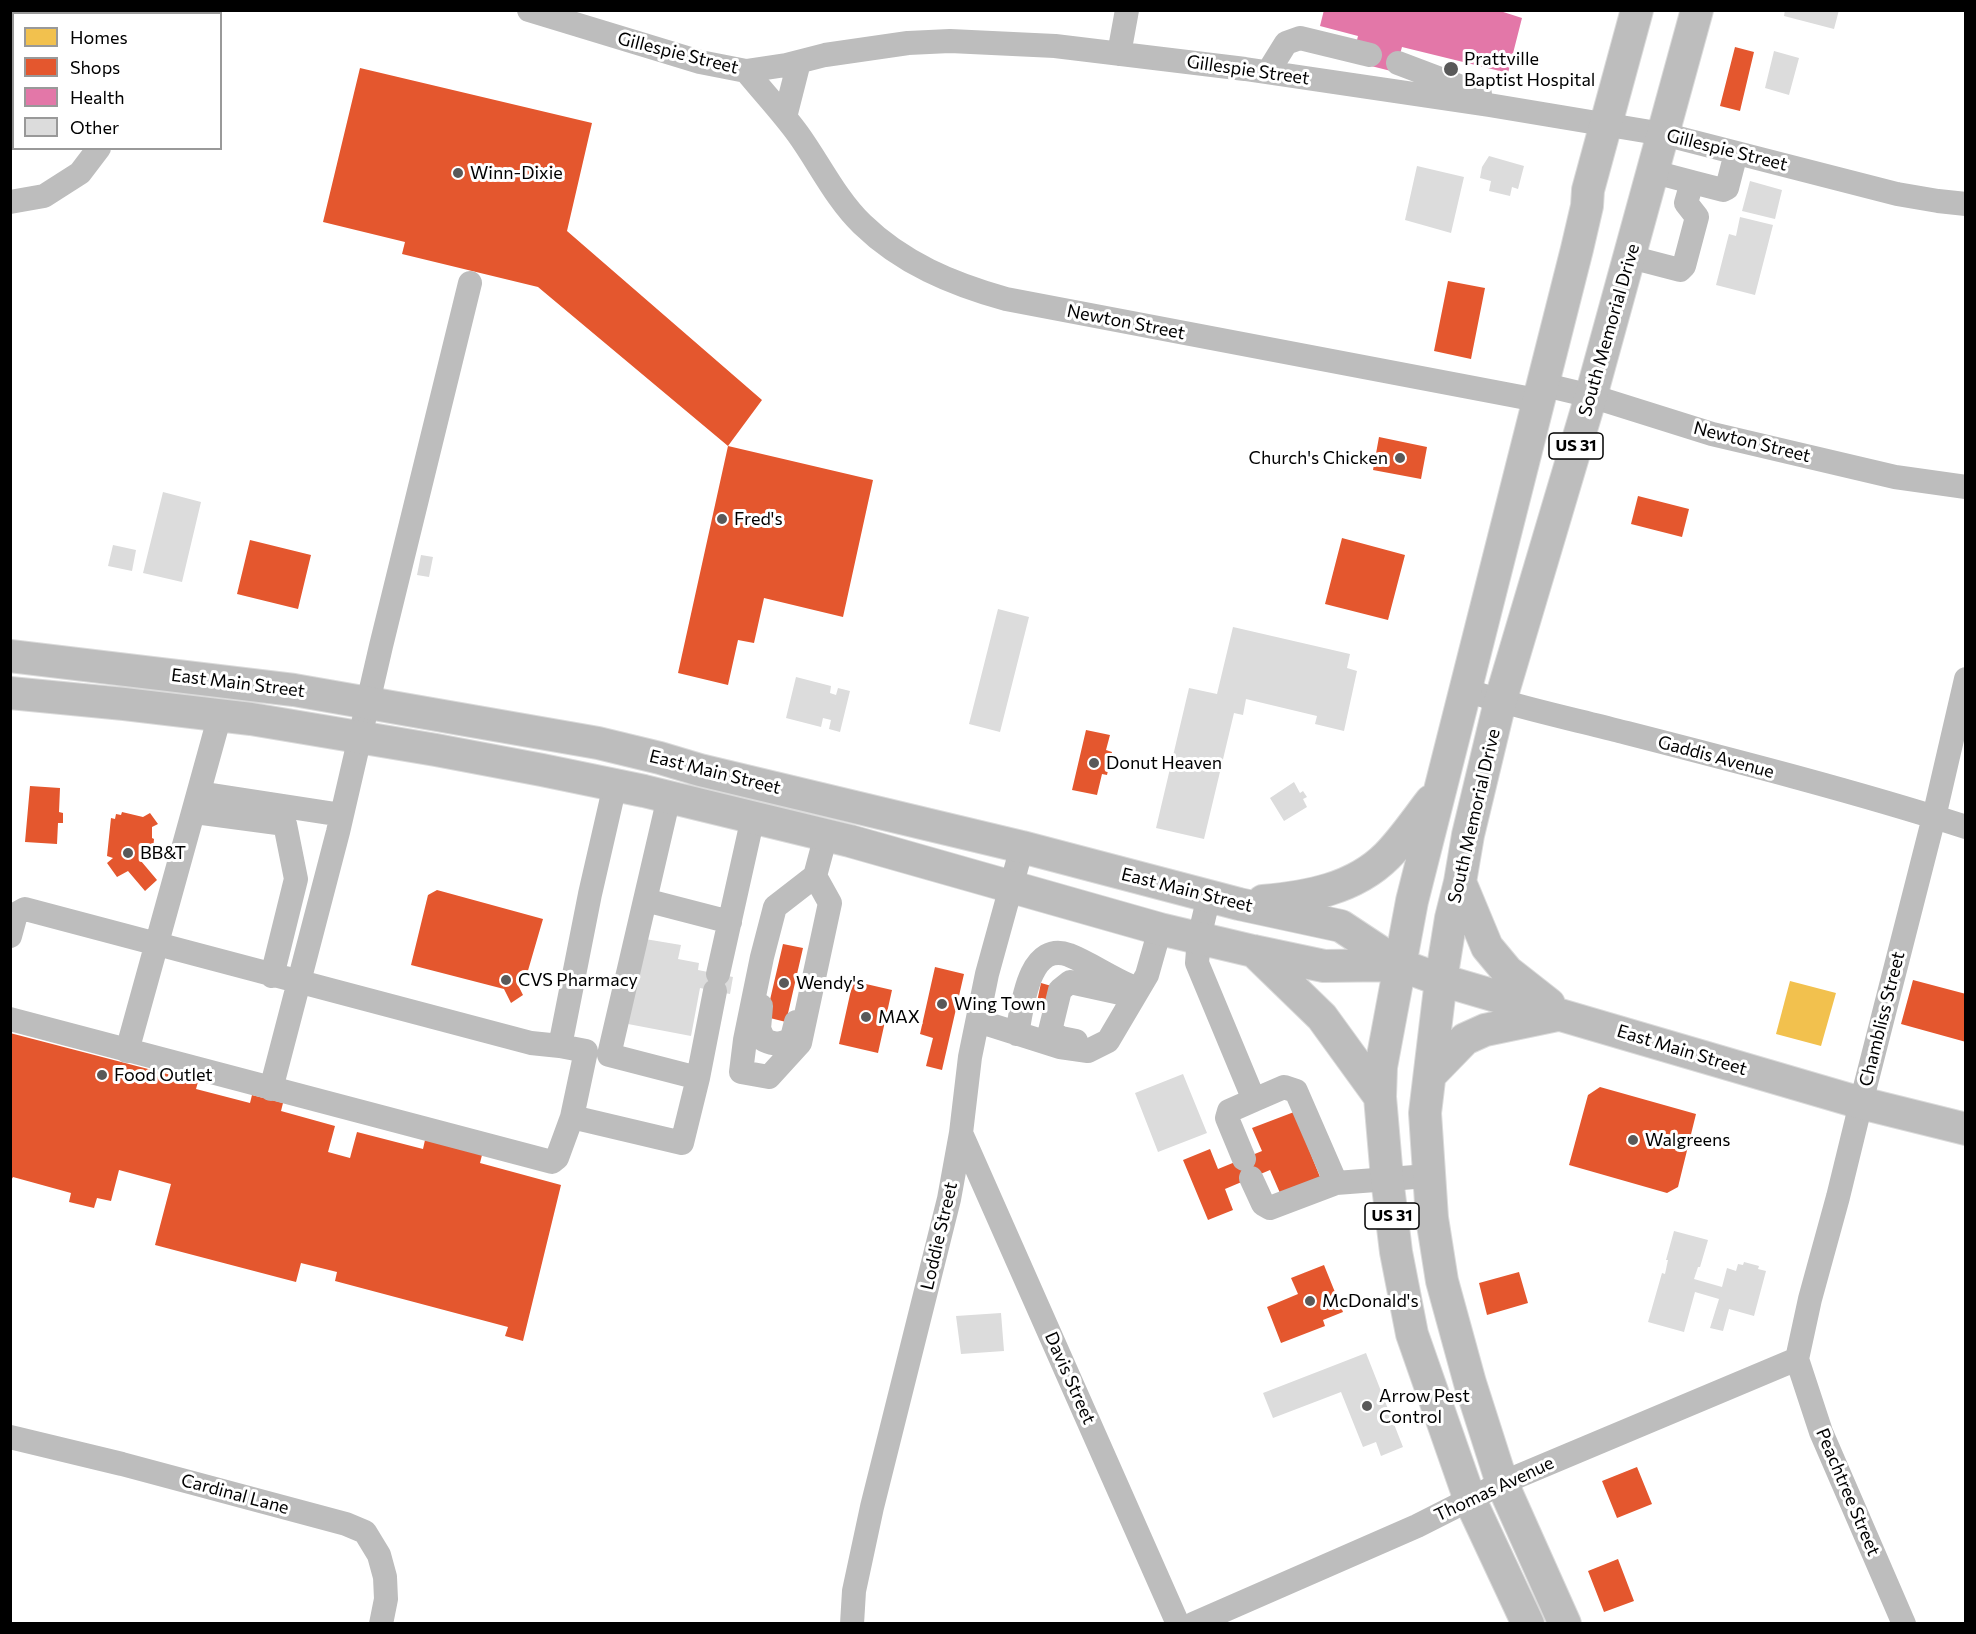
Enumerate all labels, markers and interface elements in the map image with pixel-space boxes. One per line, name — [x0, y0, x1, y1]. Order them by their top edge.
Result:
legend — [12, 12, 222, 150]
text: Homes — [70, 26, 128, 48]
street label: Gillespie Street — [615, 28, 741, 78]
place label: Prattville Baptist Hospital — [1464, 48, 1595, 90]
street label: Gillespie Street — [1185, 51, 1311, 89]
text: Shops — [70, 56, 120, 78]
marker: Prattville Baptist Hospital — [1442, 60, 1460, 78]
text: Health — [70, 86, 125, 108]
text: Other — [70, 116, 119, 138]
street label: Gillespie Street — [1664, 125, 1790, 175]
place label: Winn-Dixie — [470, 162, 563, 184]
marker: Winn-Dixie — [451, 166, 465, 180]
street label: South Memorial Drive — [1574, 241, 1644, 419]
street label: Newton Street — [1065, 300, 1187, 344]
street label: Newton Street — [1691, 417, 1813, 467]
road number: US 31 — [1549, 433, 1603, 459]
place label: Church's Chicken — [1249, 447, 1388, 469]
marker: Church's Chicken — [1393, 451, 1407, 465]
place label: Fred's — [734, 508, 783, 530]
marker: Fred's — [715, 512, 729, 526]
street label: East Main Street — [170, 664, 306, 702]
street label: South Memorial Drive — [1443, 727, 1505, 905]
street label: Gaddis Avenue — [1655, 731, 1777, 783]
street label: East Main Street — [647, 745, 783, 799]
place label: Donut Heaven — [1106, 752, 1222, 774]
marker: Donut Heaven — [1087, 756, 1101, 770]
place label: BB&T — [140, 842, 186, 864]
marker: BB&T — [121, 846, 135, 860]
street label: East Main Street — [1119, 863, 1255, 917]
street label: Chambliss Street — [1855, 949, 1909, 1089]
place label: CVS Pharmacy — [518, 969, 638, 991]
place label: Wendy's — [796, 972, 864, 994]
marker: CVS Pharmacy — [499, 973, 513, 987]
marker: Wendy's — [777, 976, 791, 990]
place label: Wing Town — [954, 993, 1046, 1015]
marker: Wing Town — [935, 997, 949, 1011]
place label: MAX — [878, 1006, 920, 1028]
marker: MAX — [859, 1010, 873, 1024]
street label: East Main Street — [1614, 1020, 1750, 1080]
place label: Food Outlet — [114, 1064, 213, 1086]
marker: Food Outlet — [95, 1068, 109, 1082]
place label: Walgreens — [1645, 1129, 1731, 1151]
marker: Walgreens — [1626, 1133, 1640, 1147]
street label: Loddie Street — [916, 1180, 962, 1292]
road number: US 31 — [1365, 1203, 1419, 1229]
place label: McDonald's — [1322, 1290, 1419, 1312]
marker: McDonald's — [1303, 1294, 1317, 1308]
street label: Davis Street — [1040, 1328, 1100, 1428]
place label: Arrow Pest Control — [1379, 1385, 1470, 1428]
marker: Arrow Pest Control — [1360, 1399, 1374, 1413]
street label: Peachtree Street — [1811, 1425, 1885, 1559]
street label: Thomas Avenue — [1431, 1452, 1557, 1526]
street label: Cardinal Lane — [179, 1469, 291, 1519]

